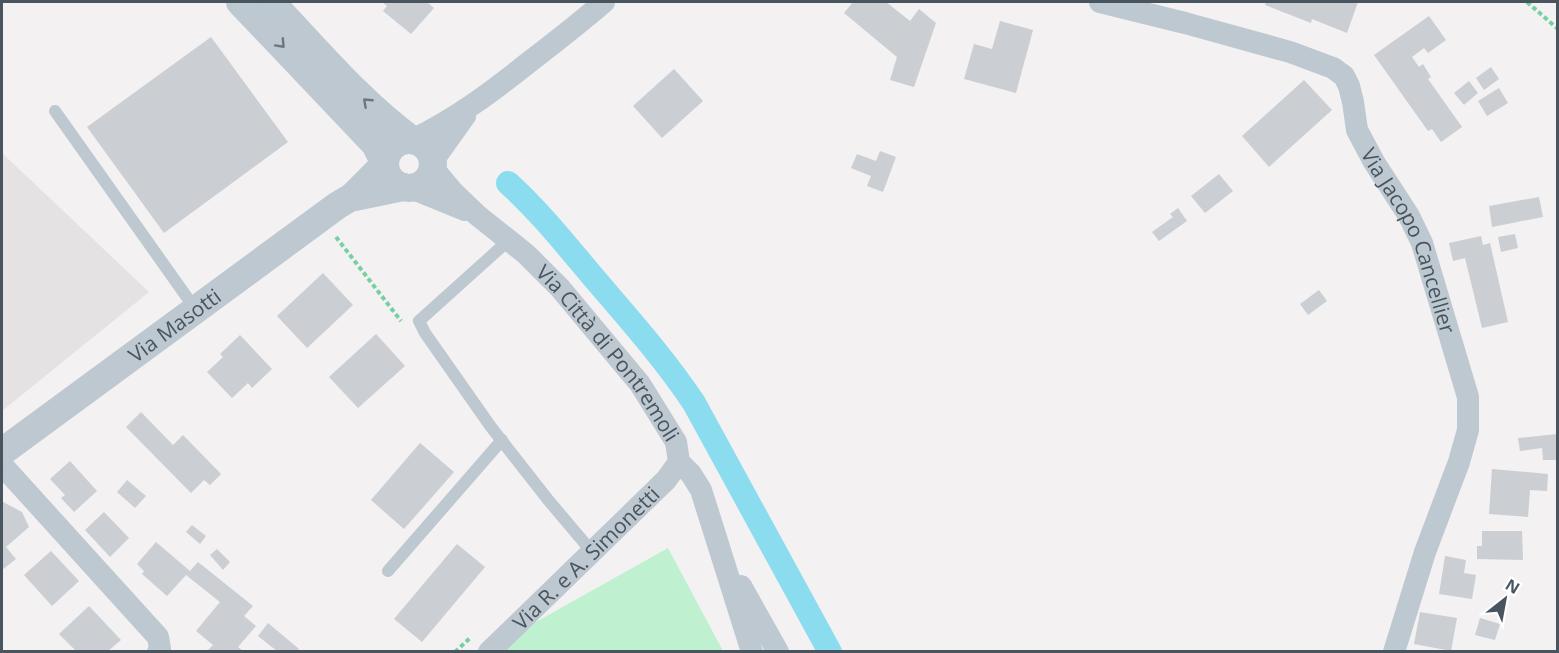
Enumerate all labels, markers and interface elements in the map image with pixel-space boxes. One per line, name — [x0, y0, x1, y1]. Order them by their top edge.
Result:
one-way arrow — [273, 37, 284, 48]
one-way arrow — [364, 98, 374, 109]
street label: Via Jacopo Cancellier — [1355, 143, 1462, 337]
street label: Via Città di Pontremoli — [530, 258, 686, 447]
street label: Via Masotti — [122, 282, 226, 369]
street label: Via R. e A. Simonetti — [506, 480, 665, 636]
north arrow — [1475, 569, 1535, 629]
text: N — [1501, 573, 1524, 599]

